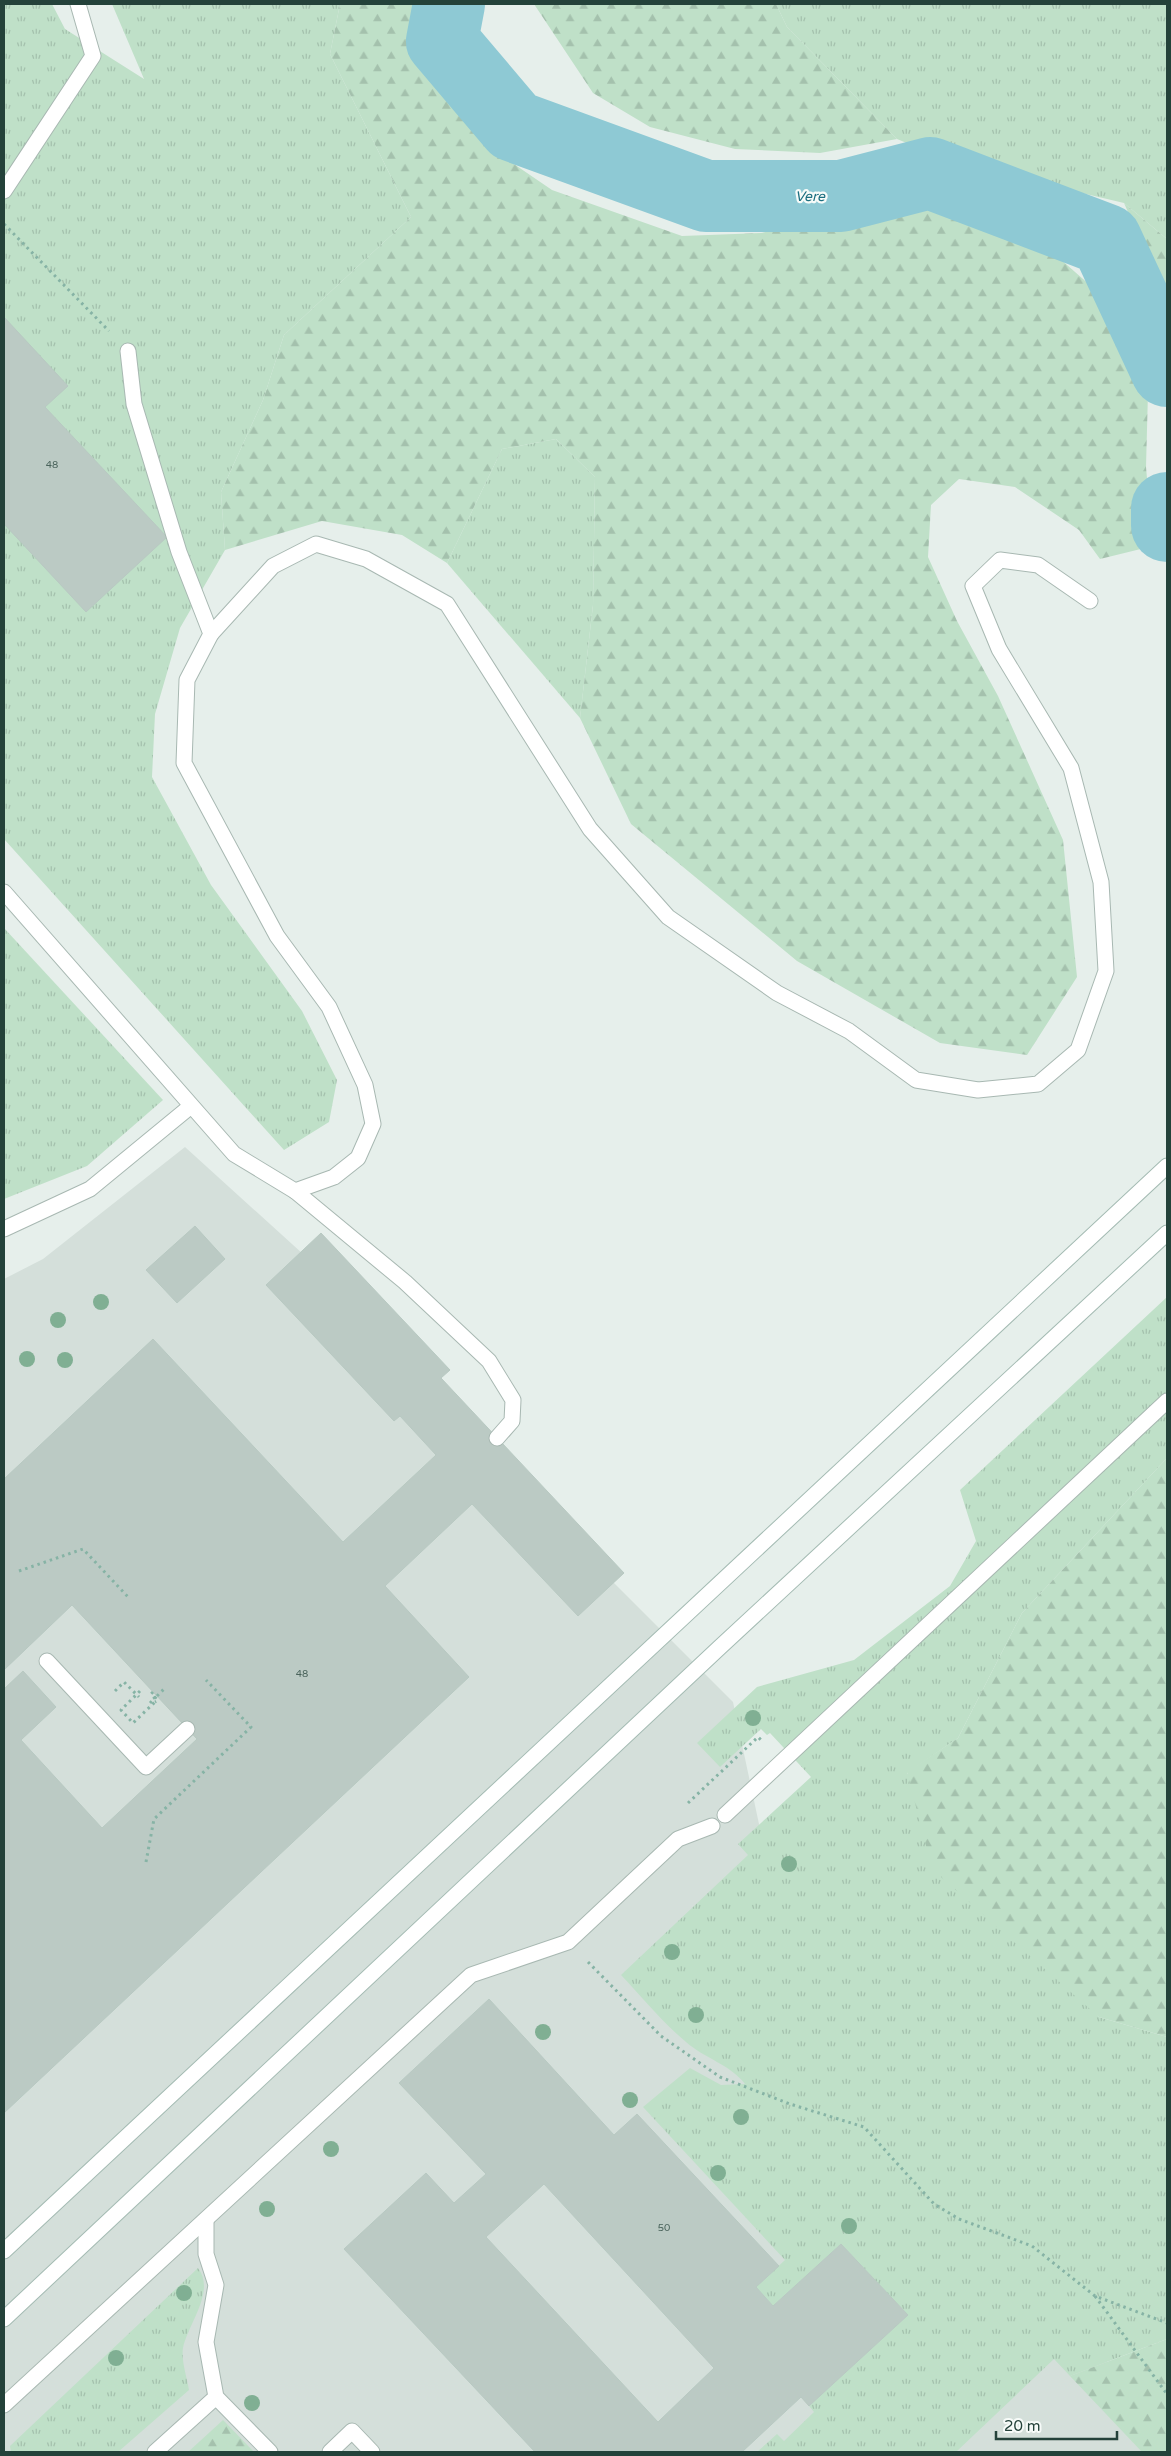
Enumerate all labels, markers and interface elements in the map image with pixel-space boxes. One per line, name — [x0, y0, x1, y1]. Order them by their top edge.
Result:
water label: Vere — [795, 188, 826, 205]
house number: 48 — [46, 459, 58, 471]
house number: 48 — [296, 1668, 308, 1680]
house number: 50 — [658, 2222, 670, 2234]
scale bar — [996, 2408, 1117, 2440]
text: 20 m — [1004, 2417, 1041, 2435]

